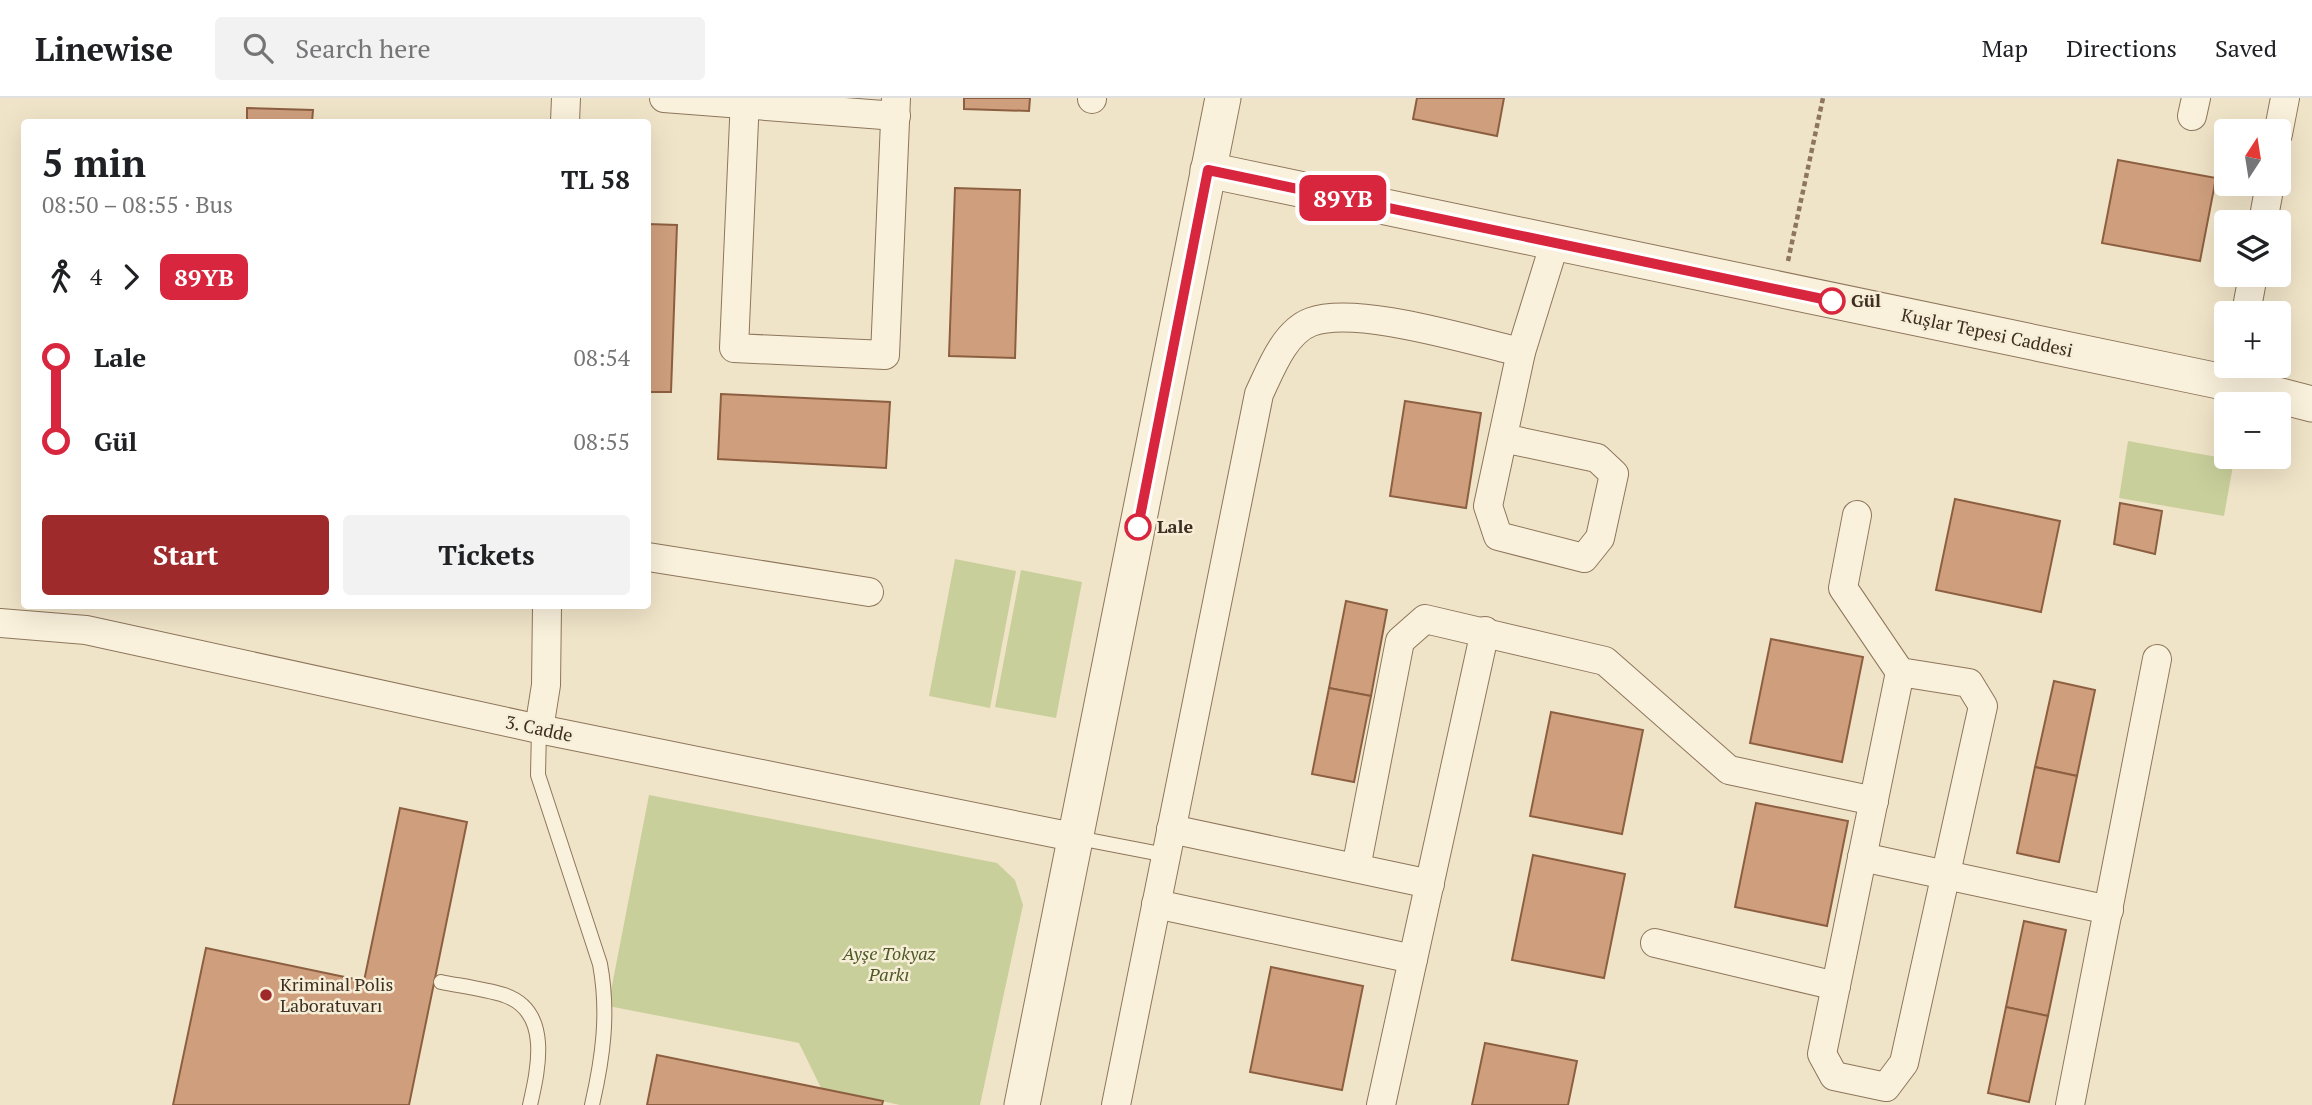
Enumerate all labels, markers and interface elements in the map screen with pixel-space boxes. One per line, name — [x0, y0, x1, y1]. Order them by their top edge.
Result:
search box — [215, 17, 705, 80]
text: Linewise — [35, 27, 173, 70]
icon: search — [239, 29, 277, 67]
text: Search here — [295, 31, 430, 65]
text: Map — [1982, 32, 2028, 64]
text: Directions — [2066, 32, 2177, 64]
text: Saved — [2215, 32, 2277, 64]
north arrow — [2214, 119, 2291, 196]
map controls — [2214, 119, 2291, 469]
text: 5 min — [42, 138, 146, 188]
text: TL 58 — [561, 162, 630, 196]
line badge: 89YB — [1294, 175, 1392, 221]
text: 89YB — [1313, 182, 1373, 214]
text: 08:50 – 08:55 · Bus — [42, 189, 233, 220]
button: layers — [2214, 210, 2291, 287]
icon: walk — [42, 258, 80, 296]
icon: forward — [112, 258, 150, 296]
text: 4 — [90, 261, 102, 292]
text: 89YB — [174, 261, 234, 293]
marker: Gül — [1819, 288, 1845, 314]
place label: Gül — [1851, 288, 1881, 312]
button: + — [2214, 301, 2291, 378]
street label: Kuşlar Tepesi Caddesi — [1899, 302, 2075, 362]
text: Lale — [94, 340, 146, 374]
text: 08:54 — [573, 342, 630, 373]
button: − — [2214, 392, 2291, 469]
text: Gül — [94, 424, 137, 458]
text: 08:55 — [573, 426, 630, 457]
marker: Lale — [1125, 514, 1151, 540]
place label: Lale — [1157, 514, 1193, 538]
button: Start — [42, 515, 329, 595]
button: Tickets — [343, 515, 630, 595]
street label: 3. Cadde — [503, 709, 575, 747]
park label: Ayşe Tokyaz Parkı — [842, 941, 937, 986]
place label: Kriminal Polis Laboratuvarı — [280, 972, 393, 1017]
marker: Kriminal Polis Laboratuvarı — [258, 987, 274, 1003]

